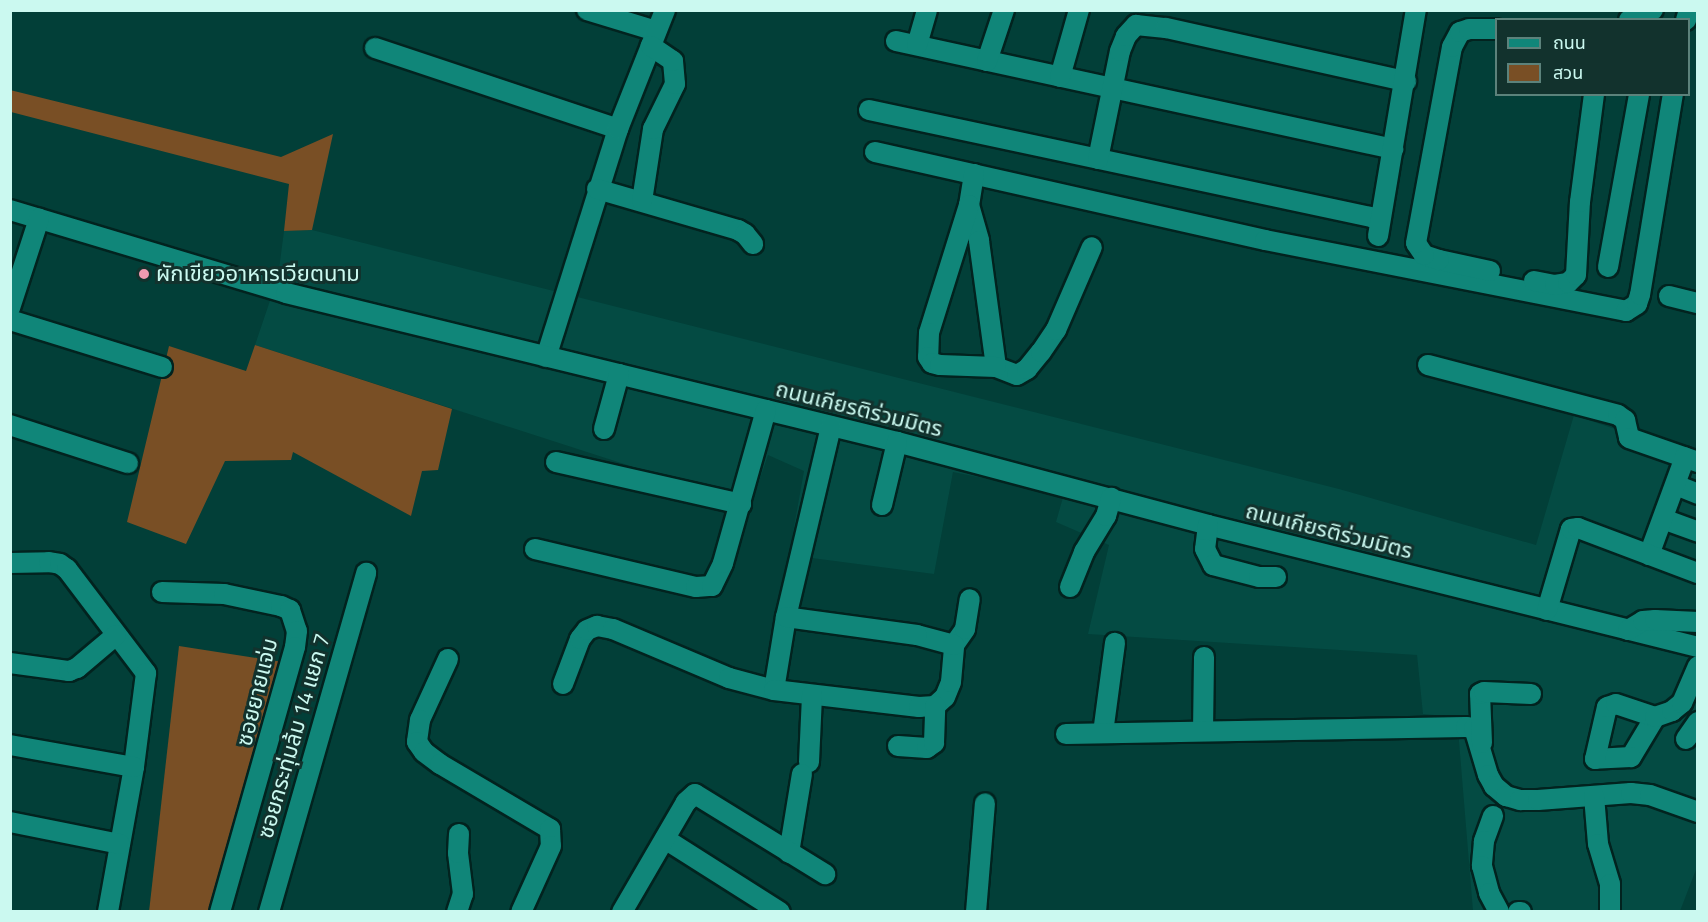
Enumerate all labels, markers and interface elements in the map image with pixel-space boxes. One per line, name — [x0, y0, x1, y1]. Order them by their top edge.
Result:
legend — [1495, 18, 1690, 96]
text: ถนน — [1553, 29, 1586, 56]
text: สวน — [1553, 59, 1583, 86]
place label: ผักเขียวอาหารเวียตนาม — [156, 261, 360, 287]
marker: ผักเขียวอาหารเวียตนาม — [137, 267, 151, 281]
street label: ถนนเกียรติร่วมมิตร — [773, 376, 945, 442]
street label: ถนนเกียรติร่วมมิตร — [1243, 498, 1415, 564]
street label: ซอยกระทุ่มล้ม 14 แยก 7 — [252, 631, 336, 841]
street label: ซอยยายแจ่ม — [231, 635, 283, 749]

